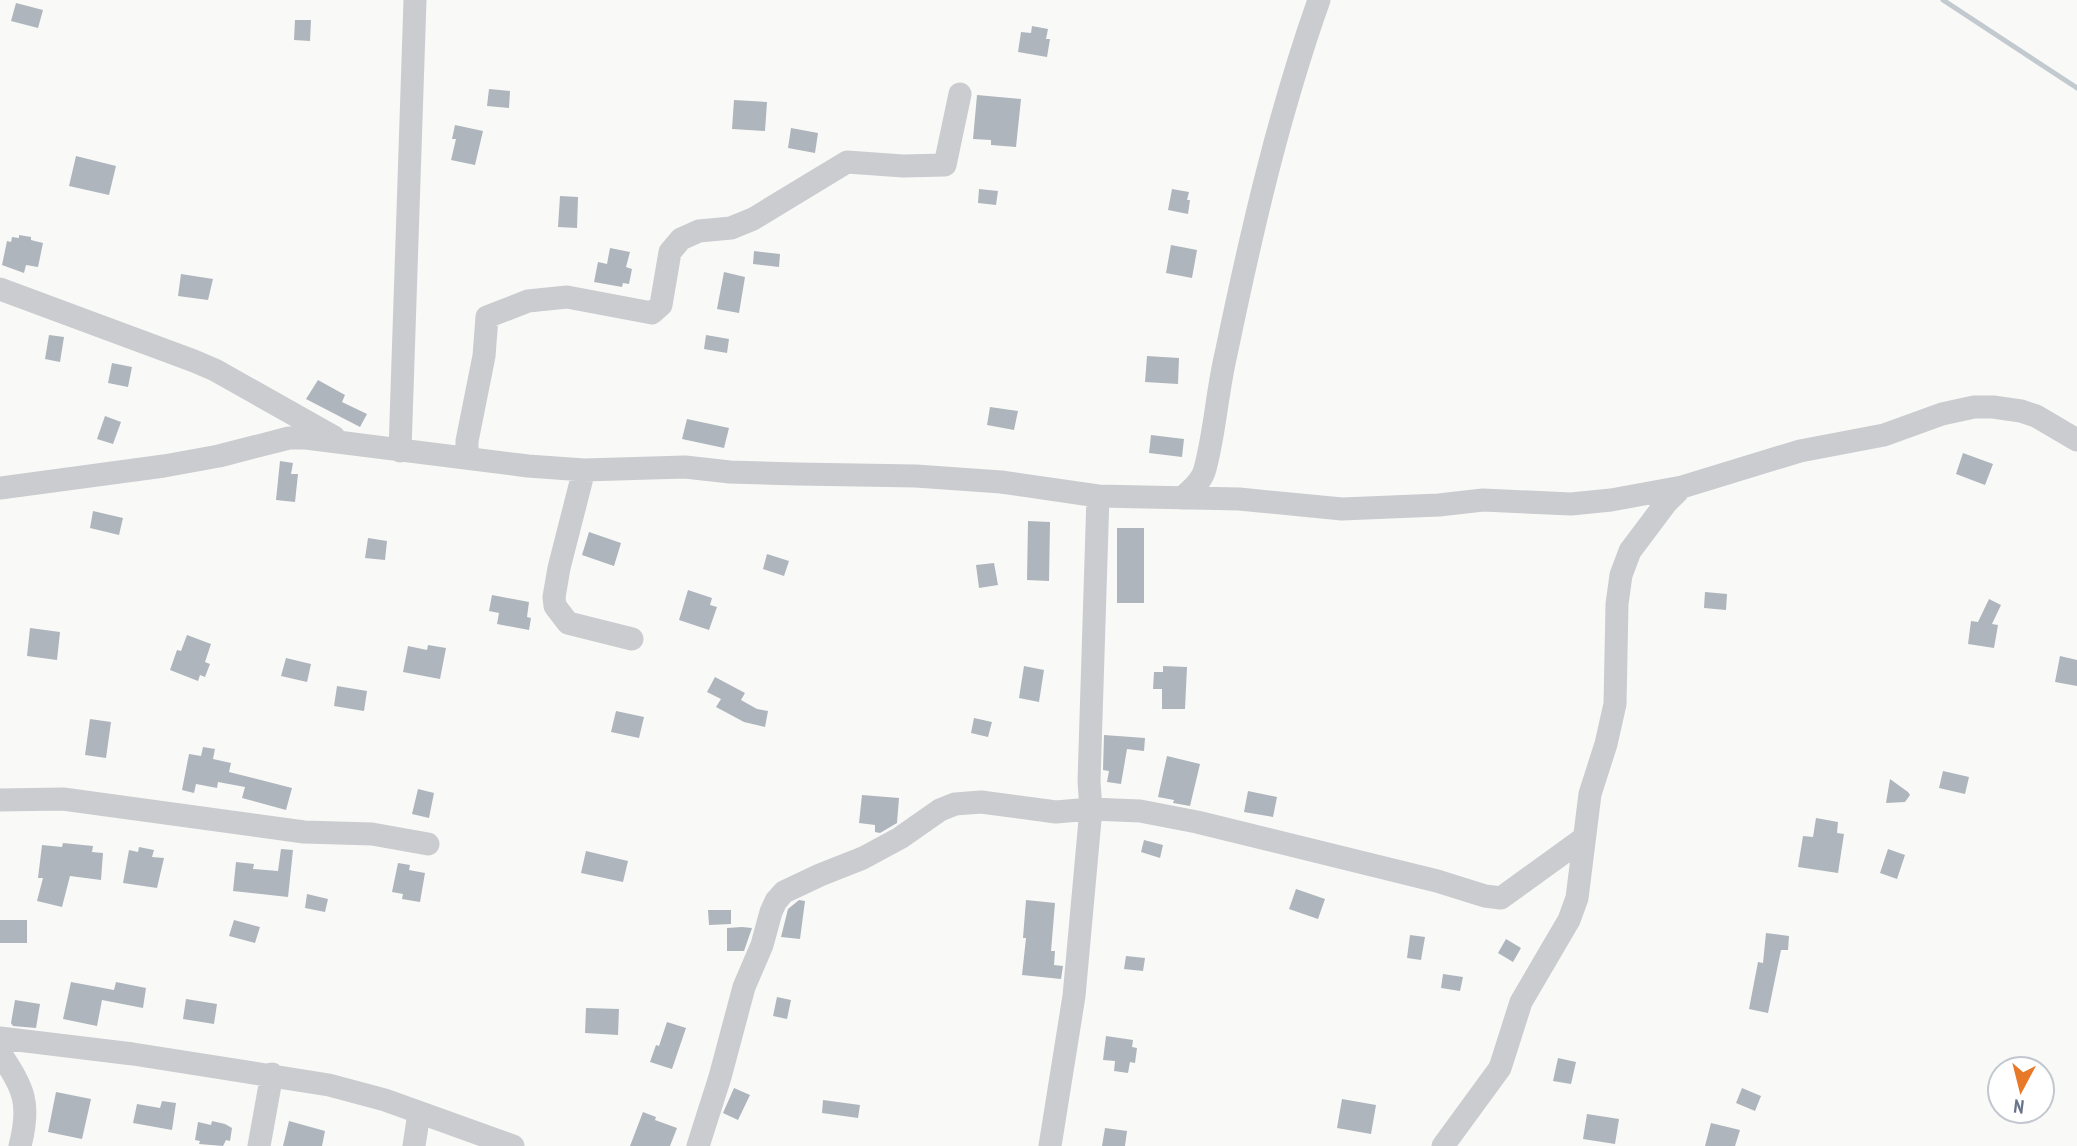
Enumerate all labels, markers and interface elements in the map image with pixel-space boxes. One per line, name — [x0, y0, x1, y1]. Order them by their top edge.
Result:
north arrow — [1986, 1055, 2056, 1125]
text: N — [2012, 1094, 2025, 1119]

